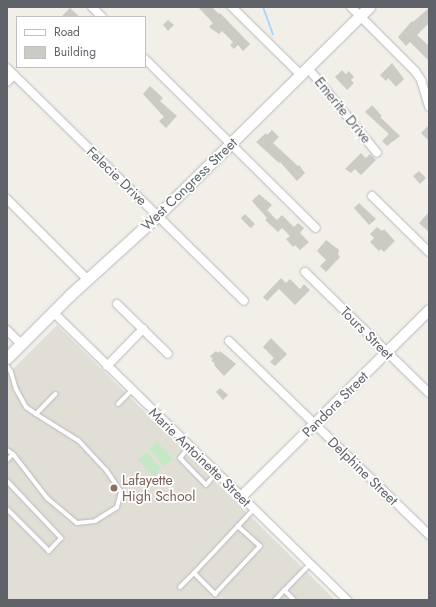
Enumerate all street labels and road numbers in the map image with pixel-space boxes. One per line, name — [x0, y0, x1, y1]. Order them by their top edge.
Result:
street label: Emerite Drive — [311, 74, 375, 146]
street label: West Congress Street — [138, 134, 240, 234]
street label: Felecie Drive — [83, 143, 151, 209]
street label: Tours Street — [337, 303, 397, 363]
street label: Pandora Street — [299, 368, 371, 440]
street label: Marie Antoinette Street — [146, 404, 254, 510]
street label: Delphine Street — [324, 433, 402, 509]

